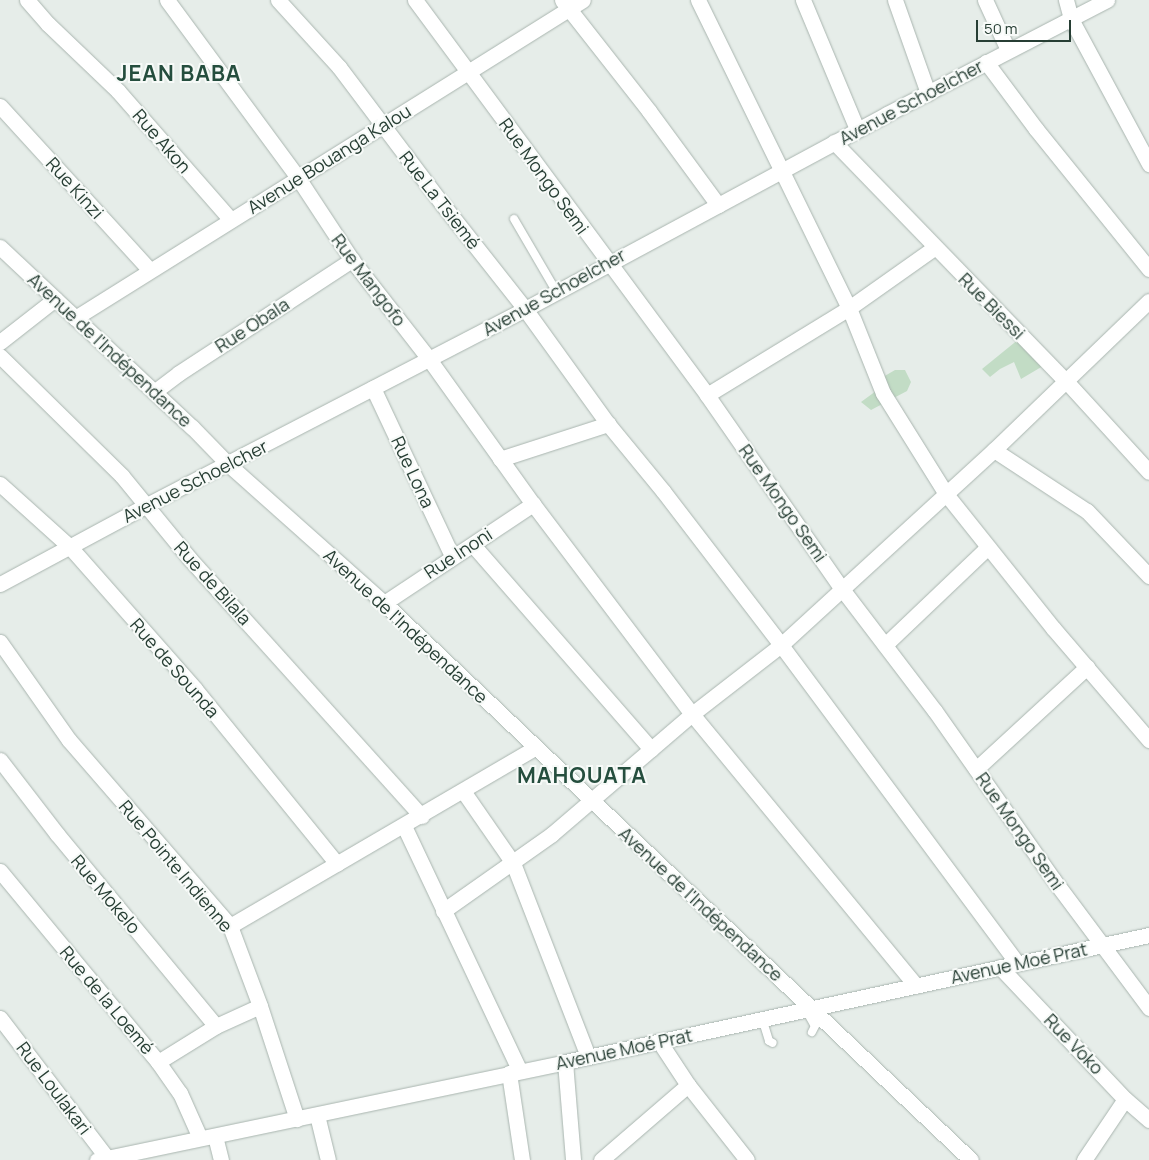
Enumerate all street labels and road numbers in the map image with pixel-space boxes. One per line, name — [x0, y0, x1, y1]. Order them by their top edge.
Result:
street label: Avenue Schoelcher — [835, 55, 987, 149]
street label: Avenue Bouanga Kalou — [243, 100, 415, 218]
street label: Rue Akon — [128, 105, 196, 177]
street label: Rue Mongo Semi — [495, 114, 593, 238]
street label: Rue La Tsiemé — [395, 147, 485, 253]
street label: Rue Kinzi — [42, 153, 108, 223]
street label: Rue Mangofo — [327, 230, 411, 330]
street label: Avenue Schoelcher — [479, 244, 629, 340]
street label: Avenue de l'Indépendance — [24, 268, 196, 432]
street label: Rue Biessi — [954, 268, 1030, 344]
street label: Rue Obala — [211, 293, 293, 357]
street label: Rue Lona — [387, 433, 439, 511]
street label: Avenue Schoelcher — [119, 435, 271, 527]
street label: Rue Mongo Semi — [734, 440, 832, 566]
street label: Rue Inoni — [420, 523, 496, 583]
street label: Rue de Bilala — [170, 537, 256, 629]
street label: Avenue de l'Indépendance — [320, 544, 492, 708]
street label: Rue de Sounda — [126, 614, 224, 722]
street label: Rue Mongo Semi — [971, 768, 1069, 894]
street label: Rue Pointe Indienne — [115, 796, 237, 936]
street label: Avenue de l'Indépendance — [615, 822, 787, 986]
street label: Rue Mokelo — [67, 850, 145, 938]
street label: Avenue Moé Prat — [949, 938, 1089, 988]
street label: Rue de la Loemé — [55, 941, 159, 1059]
street label: Rue Voko — [1040, 1009, 1108, 1079]
street label: Avenue Moé Prat — [554, 1024, 694, 1074]
street label: Rue Loulakari — [12, 1037, 96, 1139]

